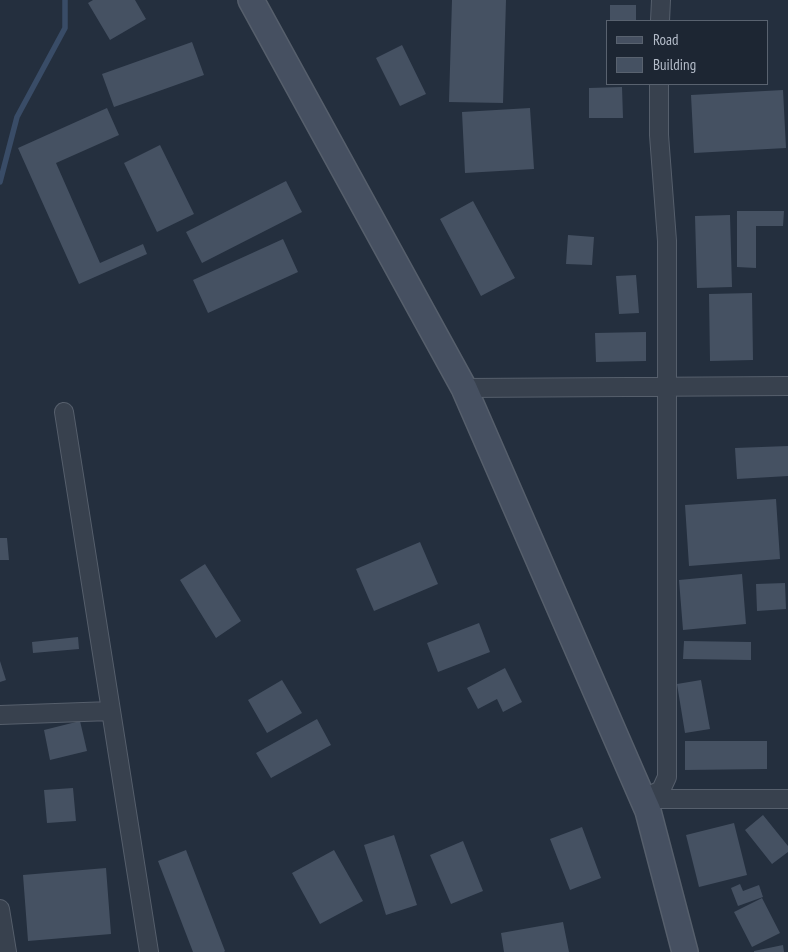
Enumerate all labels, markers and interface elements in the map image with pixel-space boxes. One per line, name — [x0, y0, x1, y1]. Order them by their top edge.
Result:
legend — [606, 20, 768, 85]
text: Road — [653, 30, 679, 49]
text: Building — [653, 55, 696, 74]

